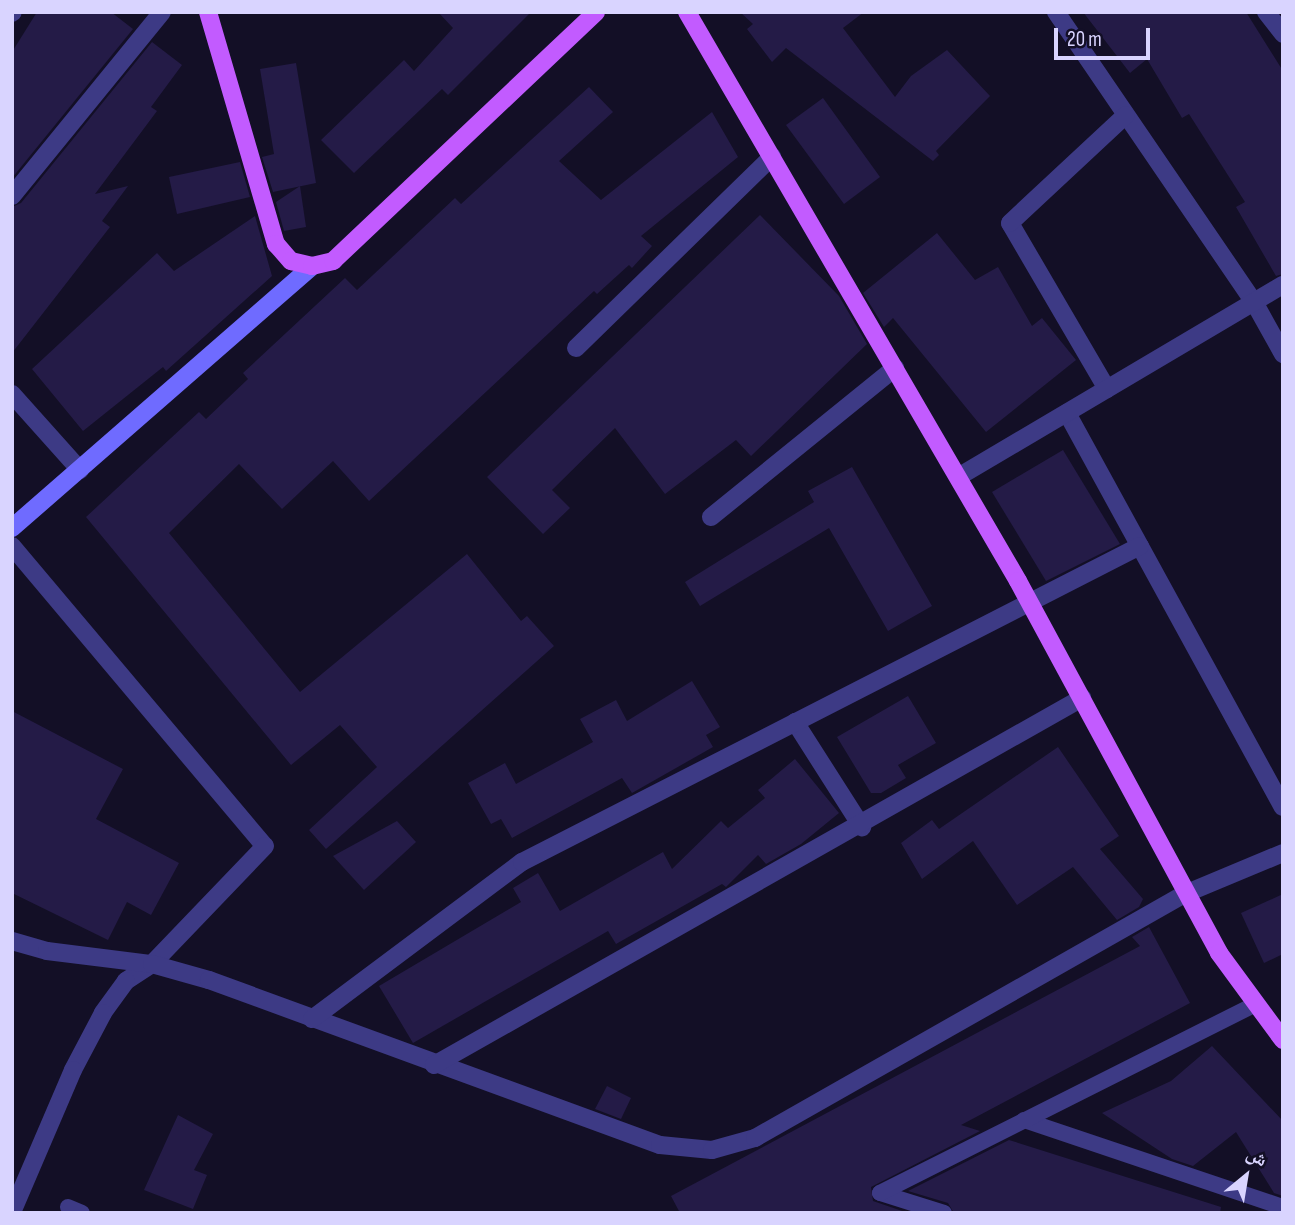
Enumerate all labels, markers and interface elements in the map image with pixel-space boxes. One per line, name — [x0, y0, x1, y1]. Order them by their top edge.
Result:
scale bar — [1057, 14, 1153, 58]
text: 20 m — [1067, 27, 1102, 52]
north arrow — [1211, 1141, 1281, 1211]
text: ش — [1242, 1142, 1271, 1172]

